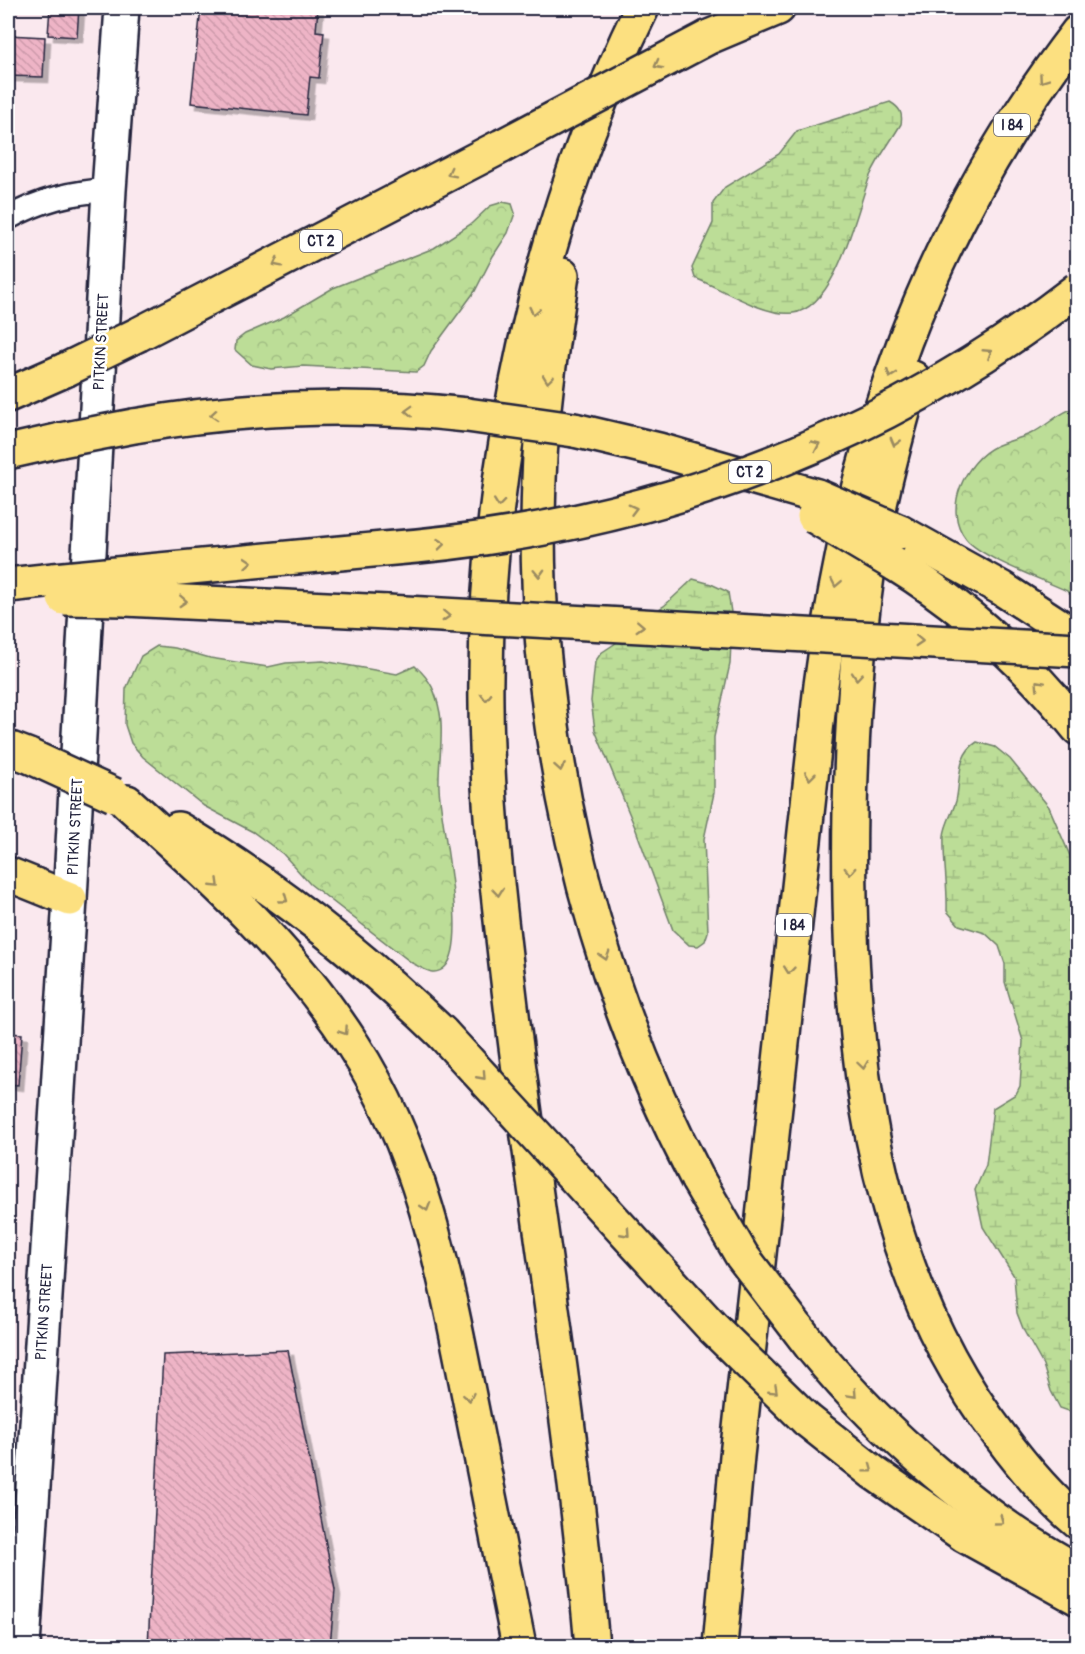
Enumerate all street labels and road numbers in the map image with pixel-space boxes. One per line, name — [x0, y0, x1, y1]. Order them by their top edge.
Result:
road number: I 84 — [994, 114, 1030, 136]
road number: CT 2 — [300, 230, 342, 252]
street label: PITKIN STREET — [89, 293, 114, 391]
road number: CT 2 — [729, 461, 771, 483]
street label: PITKIN STREET — [63, 778, 88, 876]
road number: I 84 — [776, 914, 812, 936]
street label: PITKIN STREET — [32, 1263, 57, 1361]

